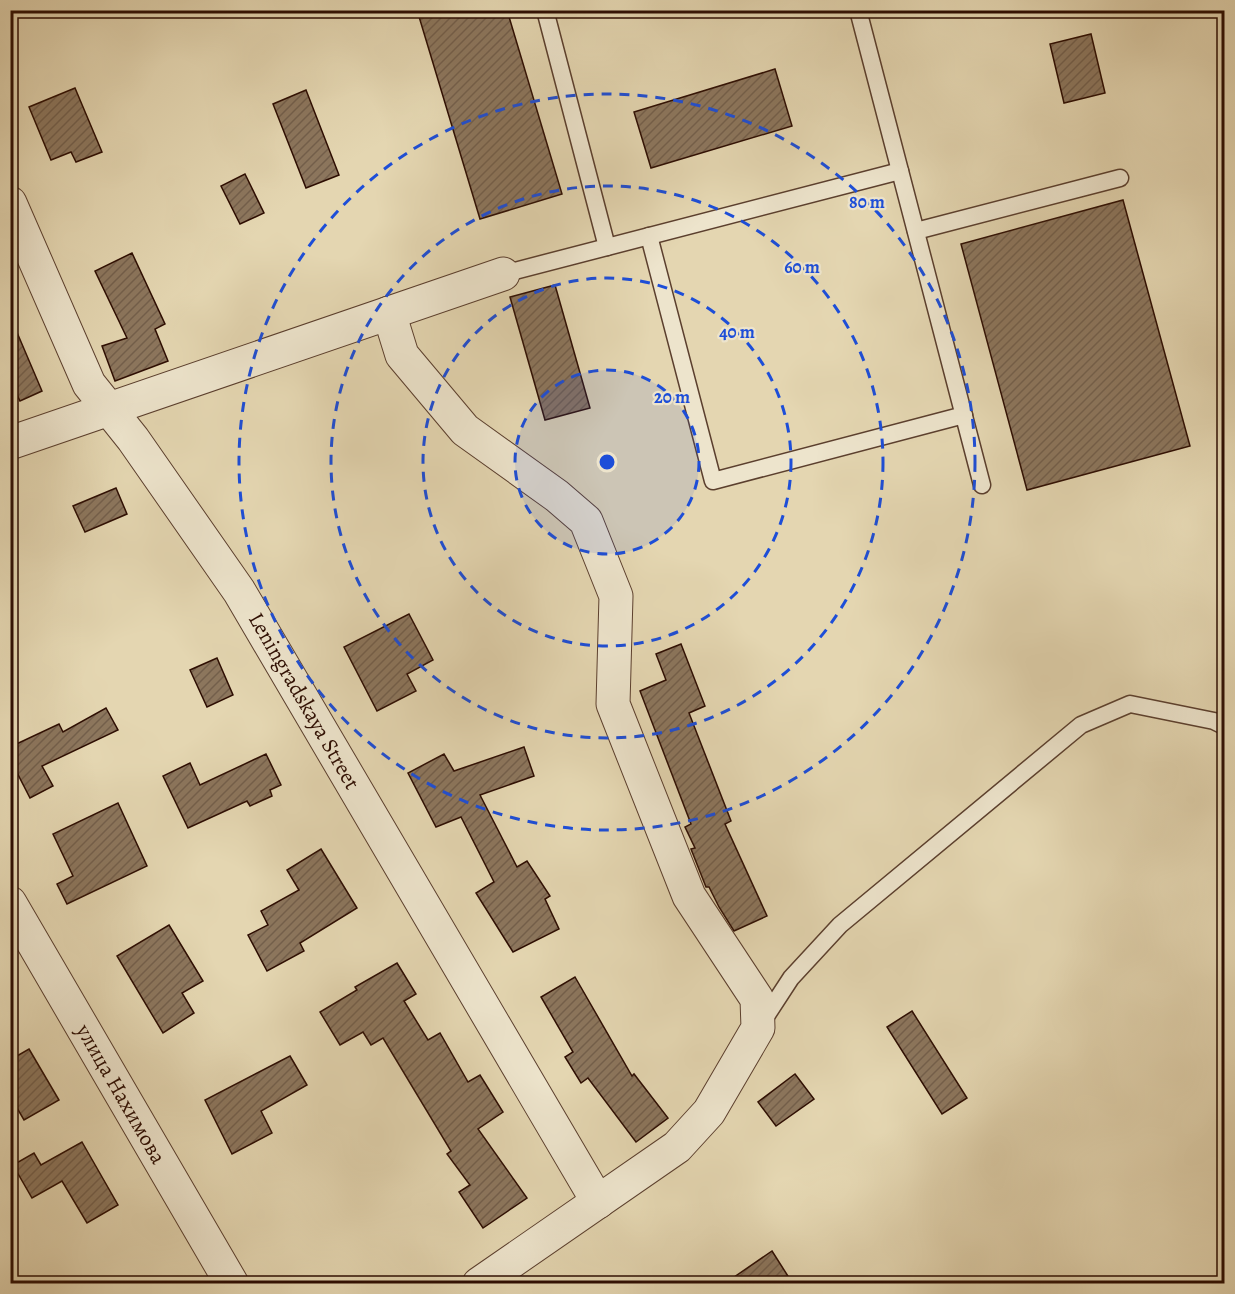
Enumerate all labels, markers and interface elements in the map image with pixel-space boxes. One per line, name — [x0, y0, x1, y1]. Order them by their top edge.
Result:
text: 80 m — [849, 190, 885, 214]
text: 60 m — [784, 255, 820, 279]
text: 40 m — [719, 320, 755, 344]
text: 20 m — [654, 385, 690, 409]
centre of rings — [597, 452, 617, 472]
street label: Leningradskaya Street — [241, 607, 367, 795]
street label: улица Нахимова — [68, 1018, 174, 1170]

